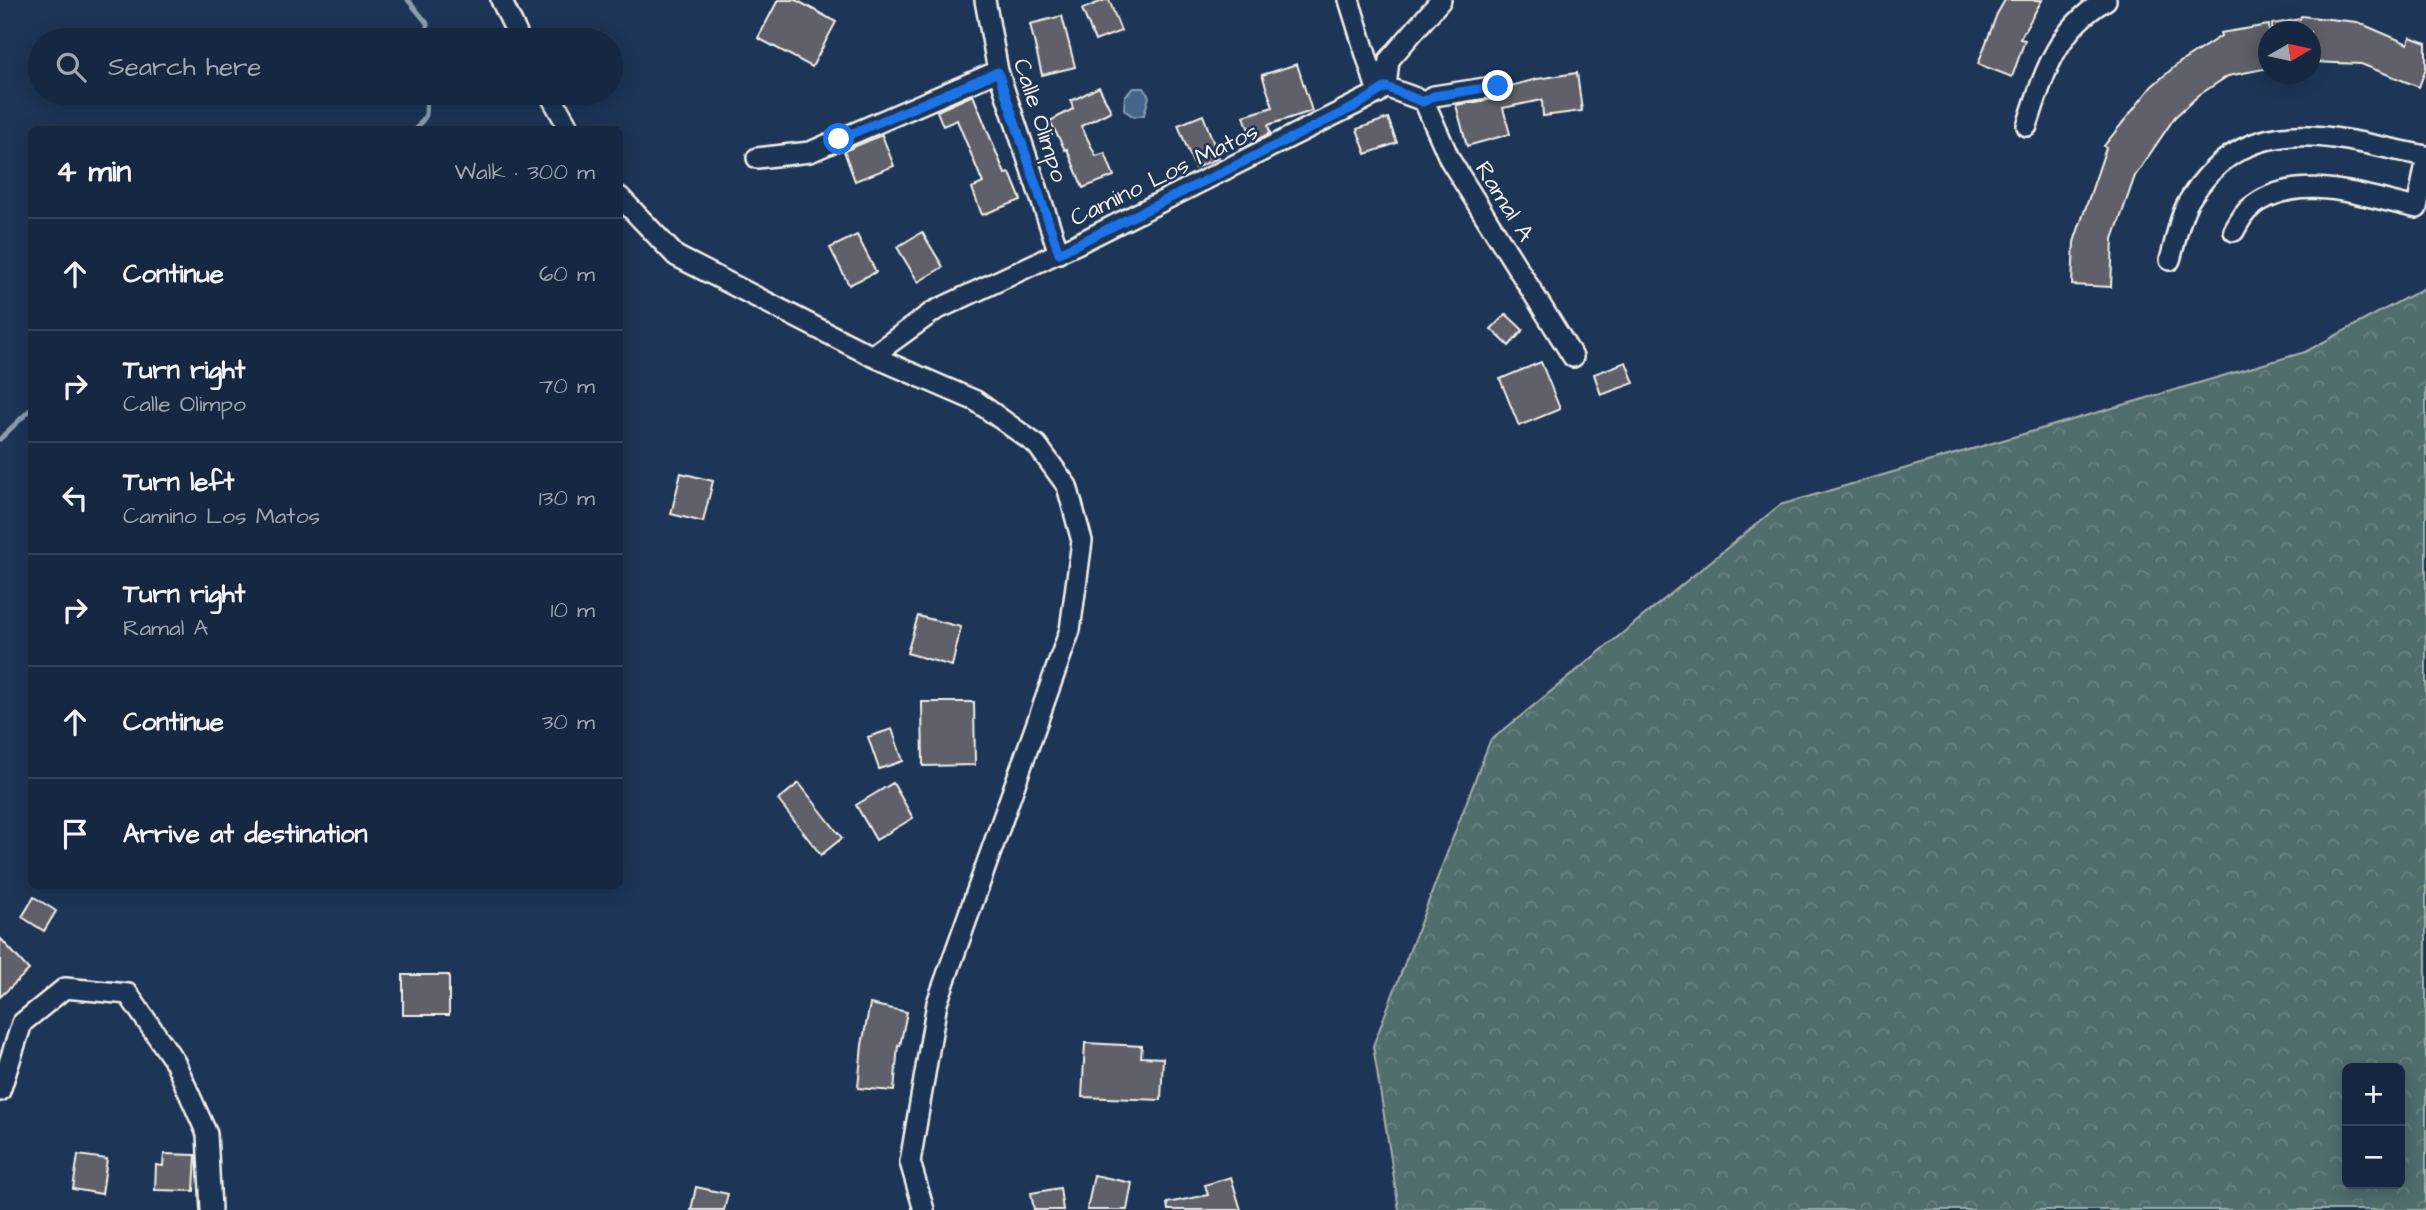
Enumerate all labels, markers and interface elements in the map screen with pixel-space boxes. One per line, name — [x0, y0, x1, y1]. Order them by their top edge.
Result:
north arrow — [2258, 21, 2321, 84]
search box — [28, 28, 623, 105]
icon: search — [52, 48, 90, 86]
text: Search here — [108, 49, 261, 85]
street label: Calle Olimpo — [1004, 54, 1076, 187]
route end — [1482, 70, 1513, 101]
street label: Camino Los Matos — [1065, 115, 1264, 235]
route start — [823, 123, 854, 154]
text: 4 min — [56, 151, 131, 193]
street label: Ramal A — [1466, 155, 1542, 248]
text: Walk · 300 m — [454, 156, 595, 188]
icon: ahead — [56, 255, 94, 293]
text: Continue — [123, 256, 224, 292]
text: 60 m — [539, 258, 595, 290]
text: Turn right — [123, 352, 245, 388]
icon: right — [56, 367, 94, 405]
text: 70 m — [539, 370, 595, 402]
text: Calle Olimpo — [123, 388, 246, 420]
text: Turn left — [123, 464, 234, 500]
icon: left — [56, 479, 94, 517]
text: 130 m — [539, 482, 595, 514]
text: Camino Los Matos — [123, 500, 320, 532]
text: Turn right — [123, 576, 245, 612]
icon: right — [56, 591, 94, 629]
text: 10 m — [550, 594, 595, 626]
text: Ramal A — [123, 612, 208, 644]
icon: ahead — [56, 703, 94, 741]
text: Continue — [123, 704, 224, 740]
text: 30 m — [542, 706, 595, 738]
icon: arrive — [56, 815, 94, 853]
text: Arrive at destination — [123, 816, 368, 852]
map controls — [2342, 1063, 2405, 1189]
button: + — [2342, 1063, 2405, 1126]
button: − — [2342, 1126, 2405, 1189]

